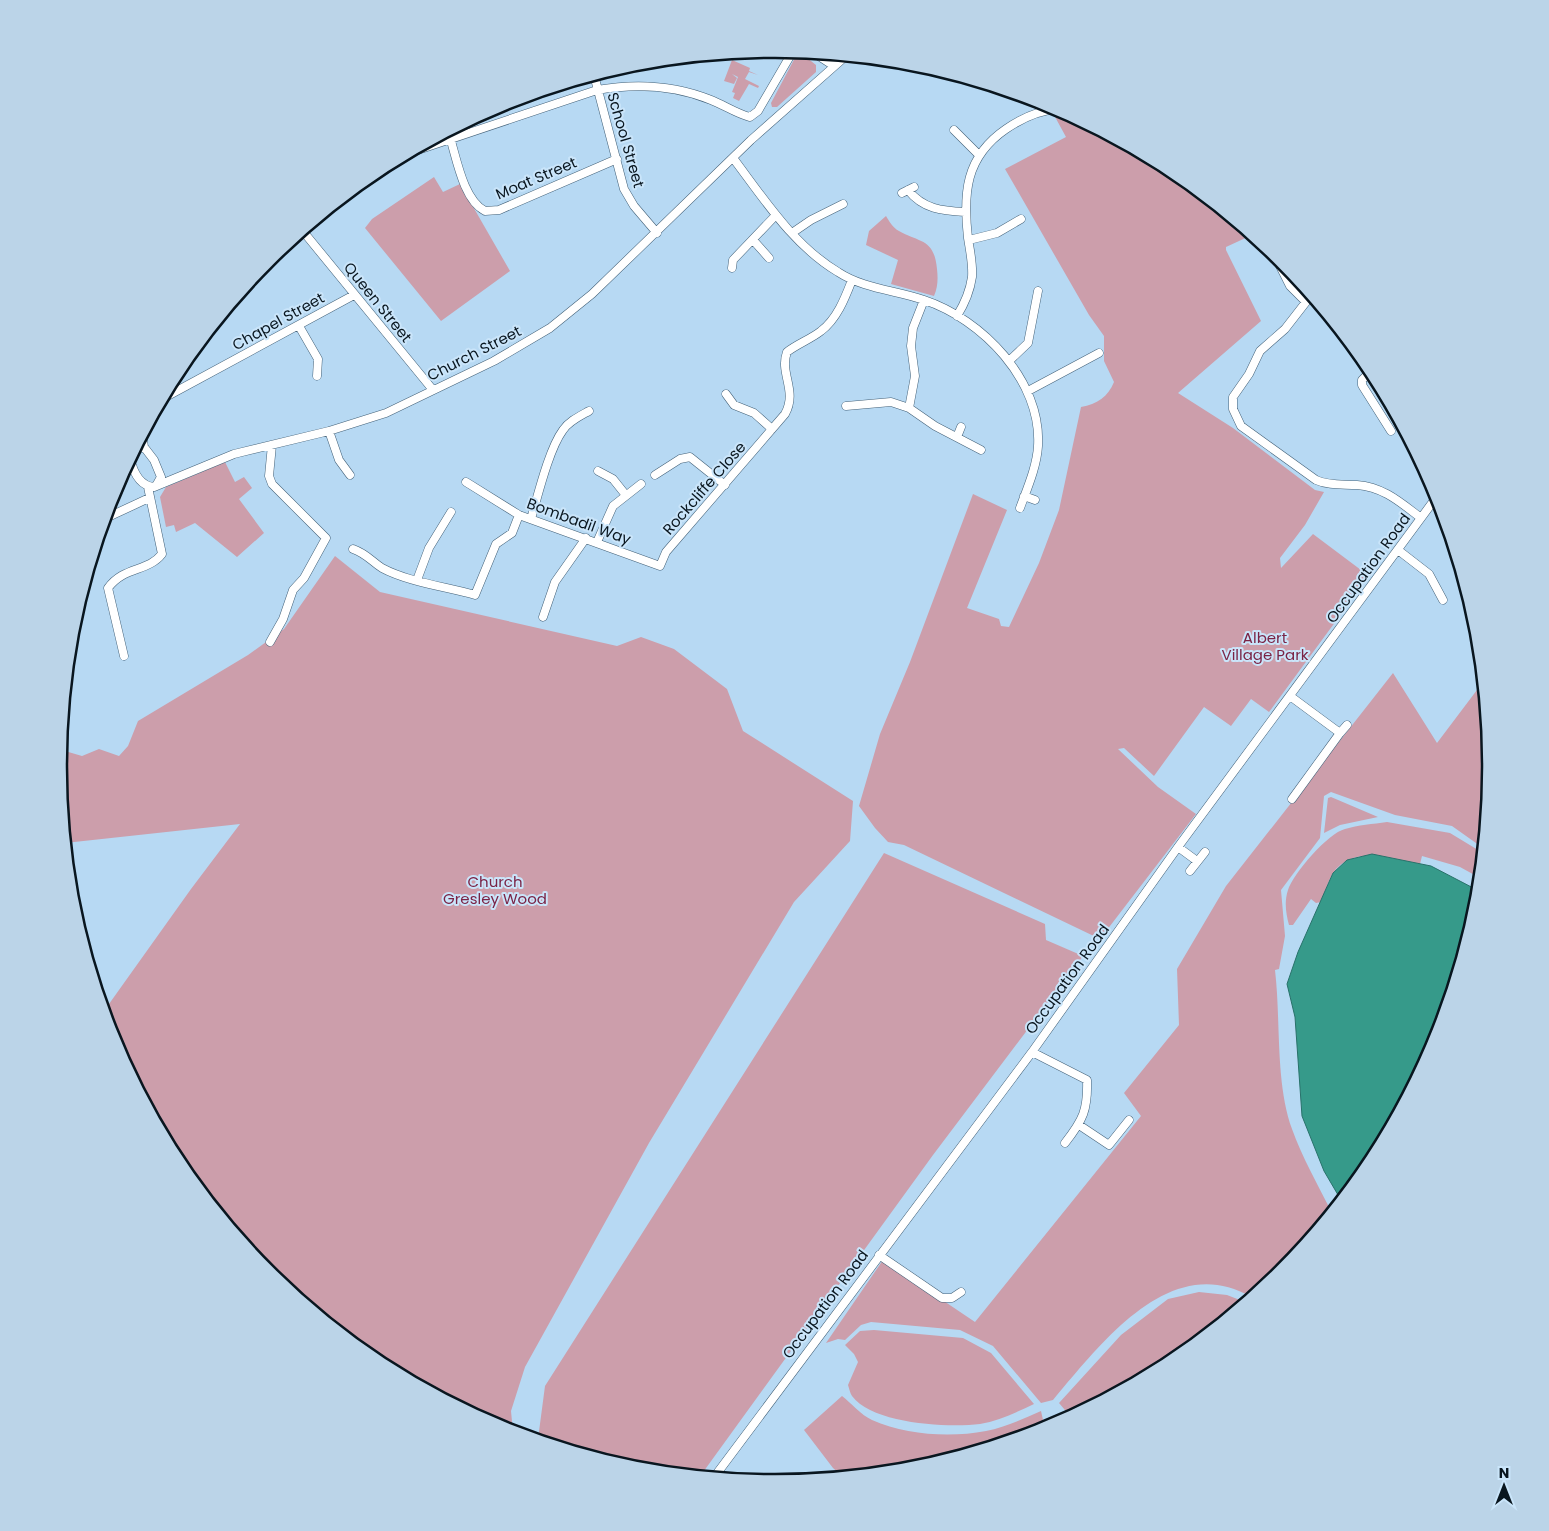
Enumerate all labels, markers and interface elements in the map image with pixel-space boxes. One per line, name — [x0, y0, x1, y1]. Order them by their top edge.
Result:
street label: School Street — [602, 90, 650, 190]
street label: Moat Street — [492, 152, 580, 204]
street label: Queen Street — [339, 257, 417, 347]
street label: Chapel Street — [228, 287, 328, 355]
street label: Church Street — [423, 320, 525, 386]
street label: Rockcliffe Close — [658, 437, 750, 539]
street label: Bombadil Way — [524, 492, 634, 550]
street label: Occupation Road — [1321, 509, 1415, 627]
park label: Albert Village Park — [1222, 627, 1309, 665]
park label: Church Gresley Wood — [443, 871, 547, 909]
street label: Occupation Road — [1020, 920, 1114, 1038]
street label: Occupation Road — [777, 1245, 873, 1363]
north arrow — [1479, 1461, 1529, 1511]
text: N — [1499, 1463, 1509, 1483]

